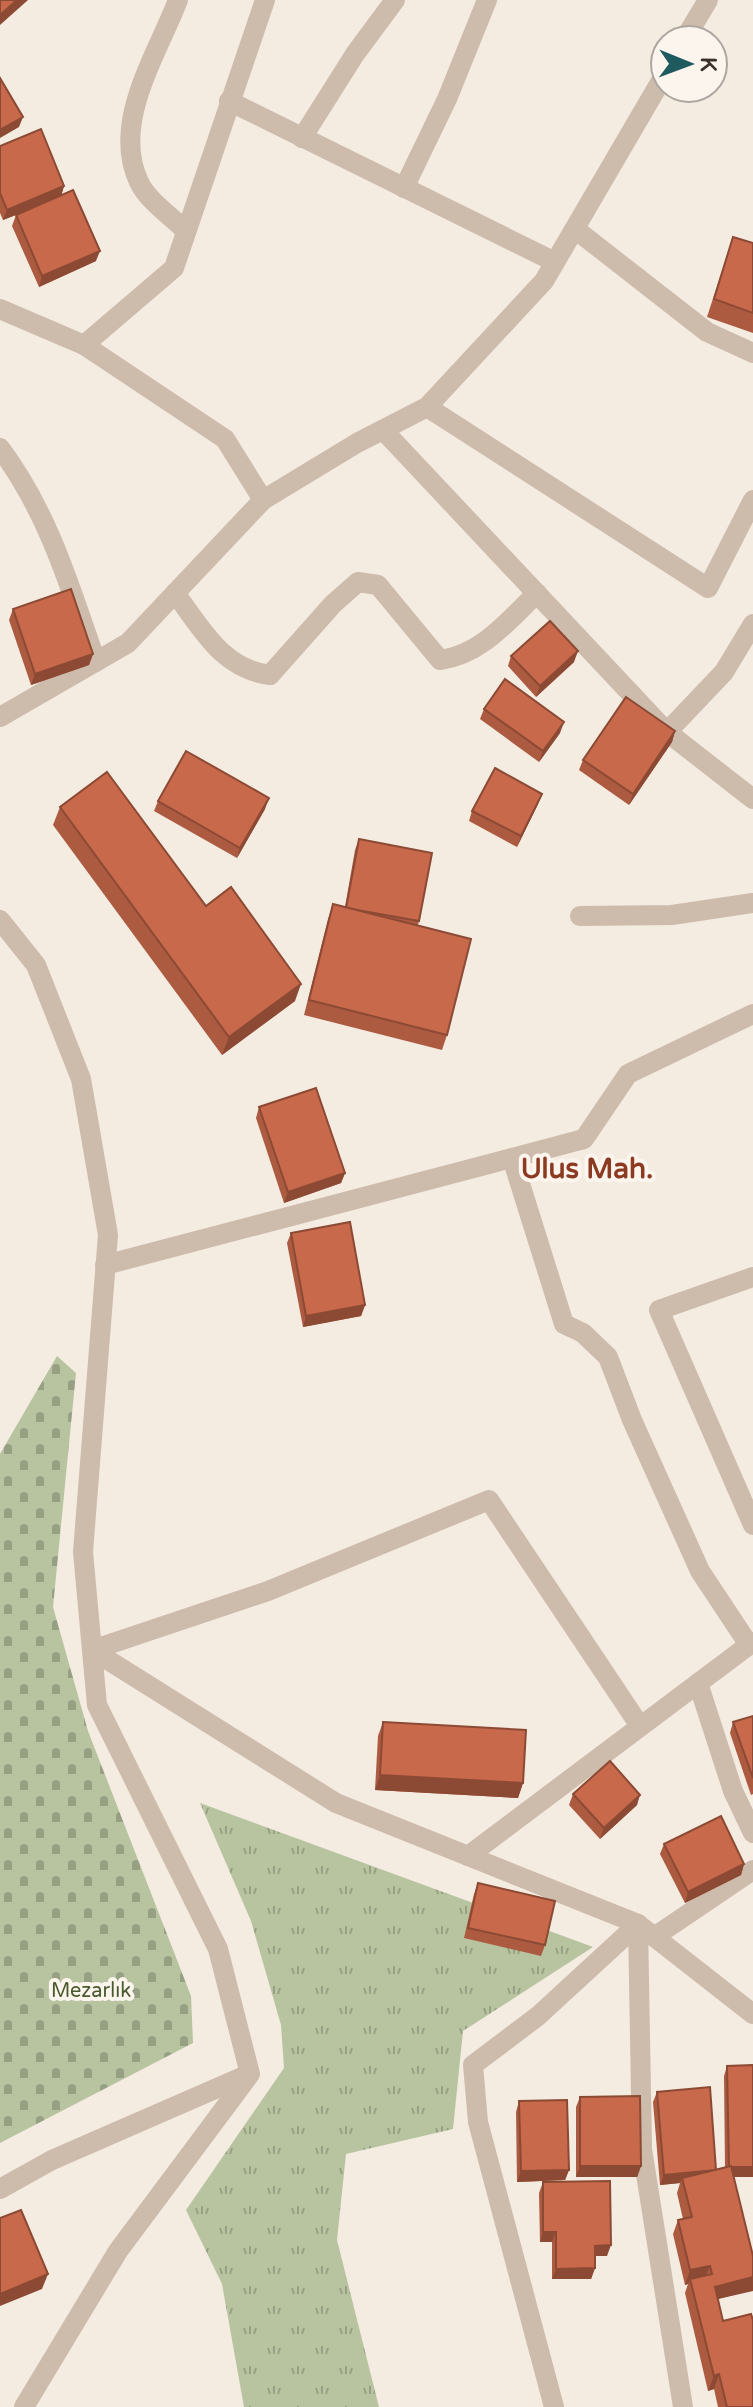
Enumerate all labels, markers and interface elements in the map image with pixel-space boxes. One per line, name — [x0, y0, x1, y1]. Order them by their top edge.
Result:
north arrow — [649, 24, 729, 104]
text: K — [695, 57, 721, 72]
district label: Ulus Mah. — [521, 1152, 653, 1186]
park label: Mezarlık — [51, 1979, 131, 2003]

